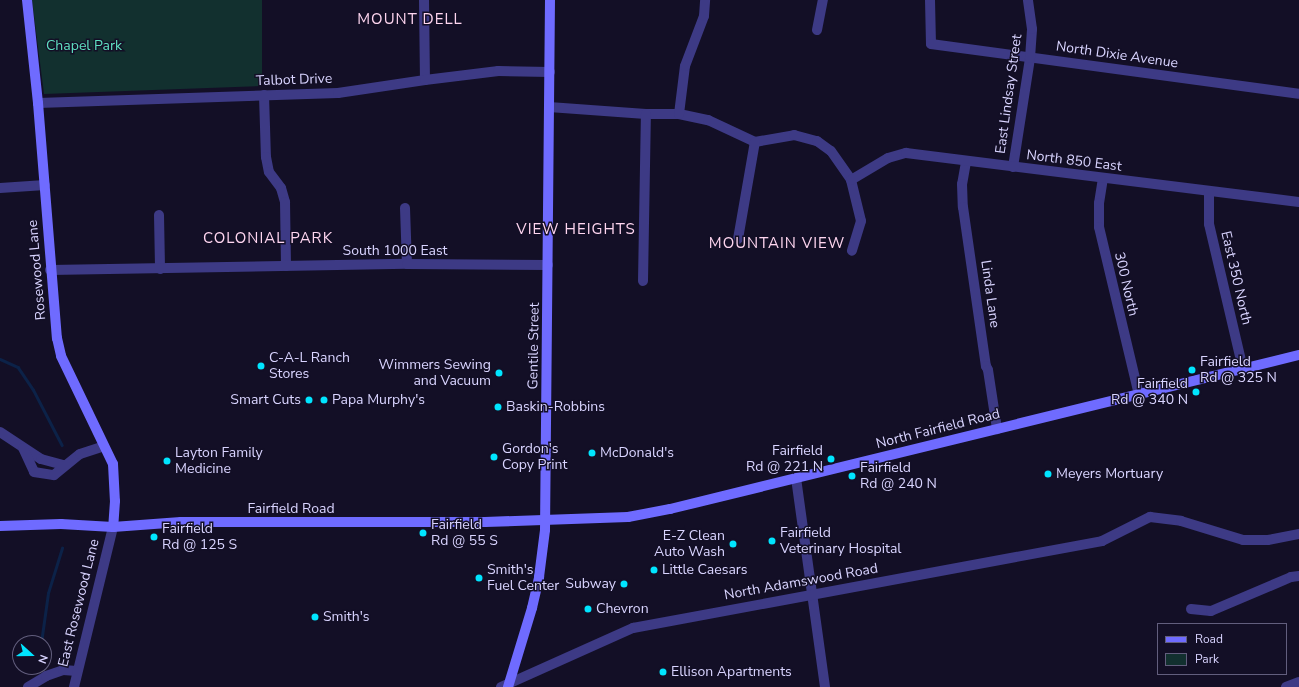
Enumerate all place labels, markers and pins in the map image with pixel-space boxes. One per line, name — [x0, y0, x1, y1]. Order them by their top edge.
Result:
place label: C-A-L Ranch Stores — [269, 350, 350, 382]
place label: Fairfield Rd @ 325 N — [1200, 354, 1277, 386]
place label: Wimmers Sewing and Vacuum — [379, 357, 491, 390]
marker: C-A-L Ranch Stores — [256, 361, 266, 371]
marker: Fairfield Rd @ 325 N — [1187, 365, 1197, 375]
marker: Wimmers Sewing and Vacuum — [494, 368, 504, 378]
place label: Fairfield Rd @ 340 N — [1111, 376, 1188, 408]
marker: Fairfield Rd @ 340 N — [1191, 387, 1201, 397]
place label: Smart Cuts — [230, 392, 301, 408]
place label: Papa Murphy's — [332, 392, 425, 408]
marker: Smart Cuts — [304, 395, 314, 405]
marker: Papa Murphy's — [319, 395, 329, 405]
place label: Baskin-Robbins — [506, 399, 605, 415]
marker: Baskin-Robbins — [493, 402, 503, 412]
place label: Gordon's Copy Print — [502, 441, 567, 474]
place label: Fairfield Rd @ 221 N — [746, 443, 823, 476]
place label: Layton Family Medicine — [175, 445, 263, 478]
place label: McDonald's — [600, 445, 674, 461]
marker: McDonald's — [587, 448, 597, 458]
marker: Gordon's Copy Print — [489, 452, 499, 462]
marker: Fairfield Rd @ 221 N — [826, 454, 836, 464]
marker: Layton Family Medicine — [162, 456, 172, 466]
place label: Fairfield Rd @ 240 N — [860, 460, 937, 492]
place label: Meyers Mortuary — [1056, 466, 1163, 482]
marker: Meyers Mortuary — [1043, 469, 1053, 479]
marker: Fairfield Rd @ 240 N — [847, 471, 857, 481]
place label: Fairfield Rd @ 55 S — [431, 517, 498, 550]
place label: Fairfield Rd @ 125 S — [162, 521, 237, 554]
place label: Fairfield Veterinary Hospital — [780, 525, 901, 558]
marker: Fairfield Rd @ 55 S — [418, 528, 428, 538]
place label: E-Z Clean Auto Wash — [654, 528, 725, 560]
marker: Fairfield Rd @ 125 S — [149, 532, 159, 542]
marker: Fairfield Veterinary Hospital — [767, 536, 777, 546]
marker: E-Z Clean Auto Wash — [728, 539, 738, 549]
place label: Smith's Fuel Center — [487, 562, 559, 594]
place label: Little Caesars — [662, 562, 747, 578]
marker: Little Caesars — [649, 565, 659, 575]
marker: Smith's Fuel Center — [474, 573, 484, 583]
place label: Subway — [565, 576, 616, 592]
marker: Subway — [619, 579, 629, 589]
place label: Chevron — [596, 601, 649, 617]
marker: Chevron — [583, 604, 593, 614]
place label: Smith's — [323, 609, 370, 625]
marker: Smith's — [310, 612, 320, 622]
place label: Ellison Apartments — [671, 664, 792, 680]
marker: Ellison Apartments — [658, 667, 668, 677]

